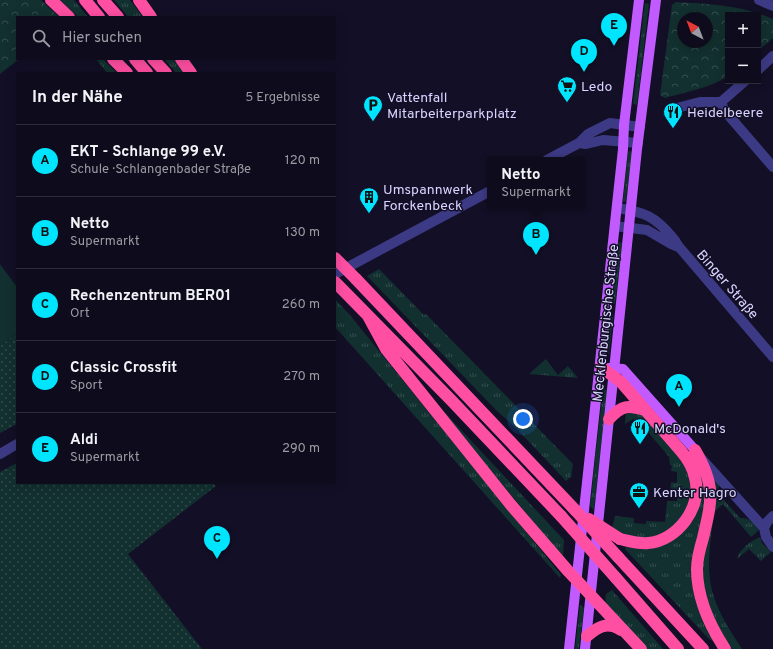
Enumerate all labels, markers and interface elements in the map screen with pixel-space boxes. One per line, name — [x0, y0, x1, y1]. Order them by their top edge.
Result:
north arrow — [677, 12, 713, 48]
map controls — [725, 12, 761, 84]
button: + — [725, 12, 761, 48]
pin: E — [601, 13, 627, 46]
search box — [16, 16, 336, 60]
icon: search — [30, 27, 52, 49]
text: Hier suchen — [62, 29, 142, 48]
pin: D — [571, 39, 597, 72]
button: − — [725, 48, 761, 84]
supermarket icon: Ledo — [556, 75, 578, 103]
place label: Ledo — [581, 79, 612, 96]
text: In der Nähe — [32, 87, 123, 109]
text: 5 Ergebnisse — [245, 90, 320, 106]
place label: Vattenfall Mitarbeiterparkplatz — [387, 90, 517, 123]
parking icon: Vattenfall Mitarbeiterparkplatz — [362, 94, 384, 122]
restaurant icon: Heidelbeere — [662, 101, 684, 129]
place label: Heidelbeere — [687, 105, 763, 122]
text: EKT - Schlange 99 e.V. — [70, 143, 226, 162]
text: A — [40, 153, 50, 169]
text: 120 m — [285, 153, 320, 169]
popup — [487, 157, 585, 209]
text: Schule · Schlangenbader Straße — [70, 162, 251, 178]
text: Netto — [501, 166, 541, 185]
place label: Umspannwerk Forckenbeck — [383, 182, 473, 215]
text: Supermarkt — [501, 185, 571, 201]
building icon: Umspannwerk Forckenbeck — [358, 186, 380, 214]
text: Netto — [70, 215, 109, 234]
pin: B — [523, 222, 549, 255]
text: B — [41, 225, 49, 241]
text: 130 m — [285, 225, 320, 241]
text: Supermarkt — [70, 234, 140, 250]
street label: Mecklenburgische Straße — [590, 244, 623, 403]
street label: Binger Straße — [692, 247, 761, 323]
text: Rechenzentrum BER01 — [70, 287, 231, 306]
text: C — [41, 297, 49, 313]
text: 260 m — [282, 297, 320, 313]
text: Ort — [70, 306, 90, 322]
text: Classic Crossfit — [70, 359, 177, 378]
text: D — [40, 369, 50, 385]
text: 270 m — [283, 369, 320, 385]
pin: A — [666, 374, 692, 407]
text: Sport — [70, 378, 103, 394]
your location — [513, 409, 533, 429]
restaurant icon: McDonald's — [629, 417, 651, 445]
place label: McDonald's — [654, 421, 726, 438]
text: Aldi — [70, 431, 98, 450]
text: E — [41, 441, 49, 457]
text: 290 m — [282, 441, 320, 457]
text: Supermarkt — [70, 450, 140, 466]
office icon: Kenter Hagro — [628, 481, 650, 509]
place label: Kenter Hagro — [653, 485, 737, 502]
pin: C — [204, 526, 230, 559]

